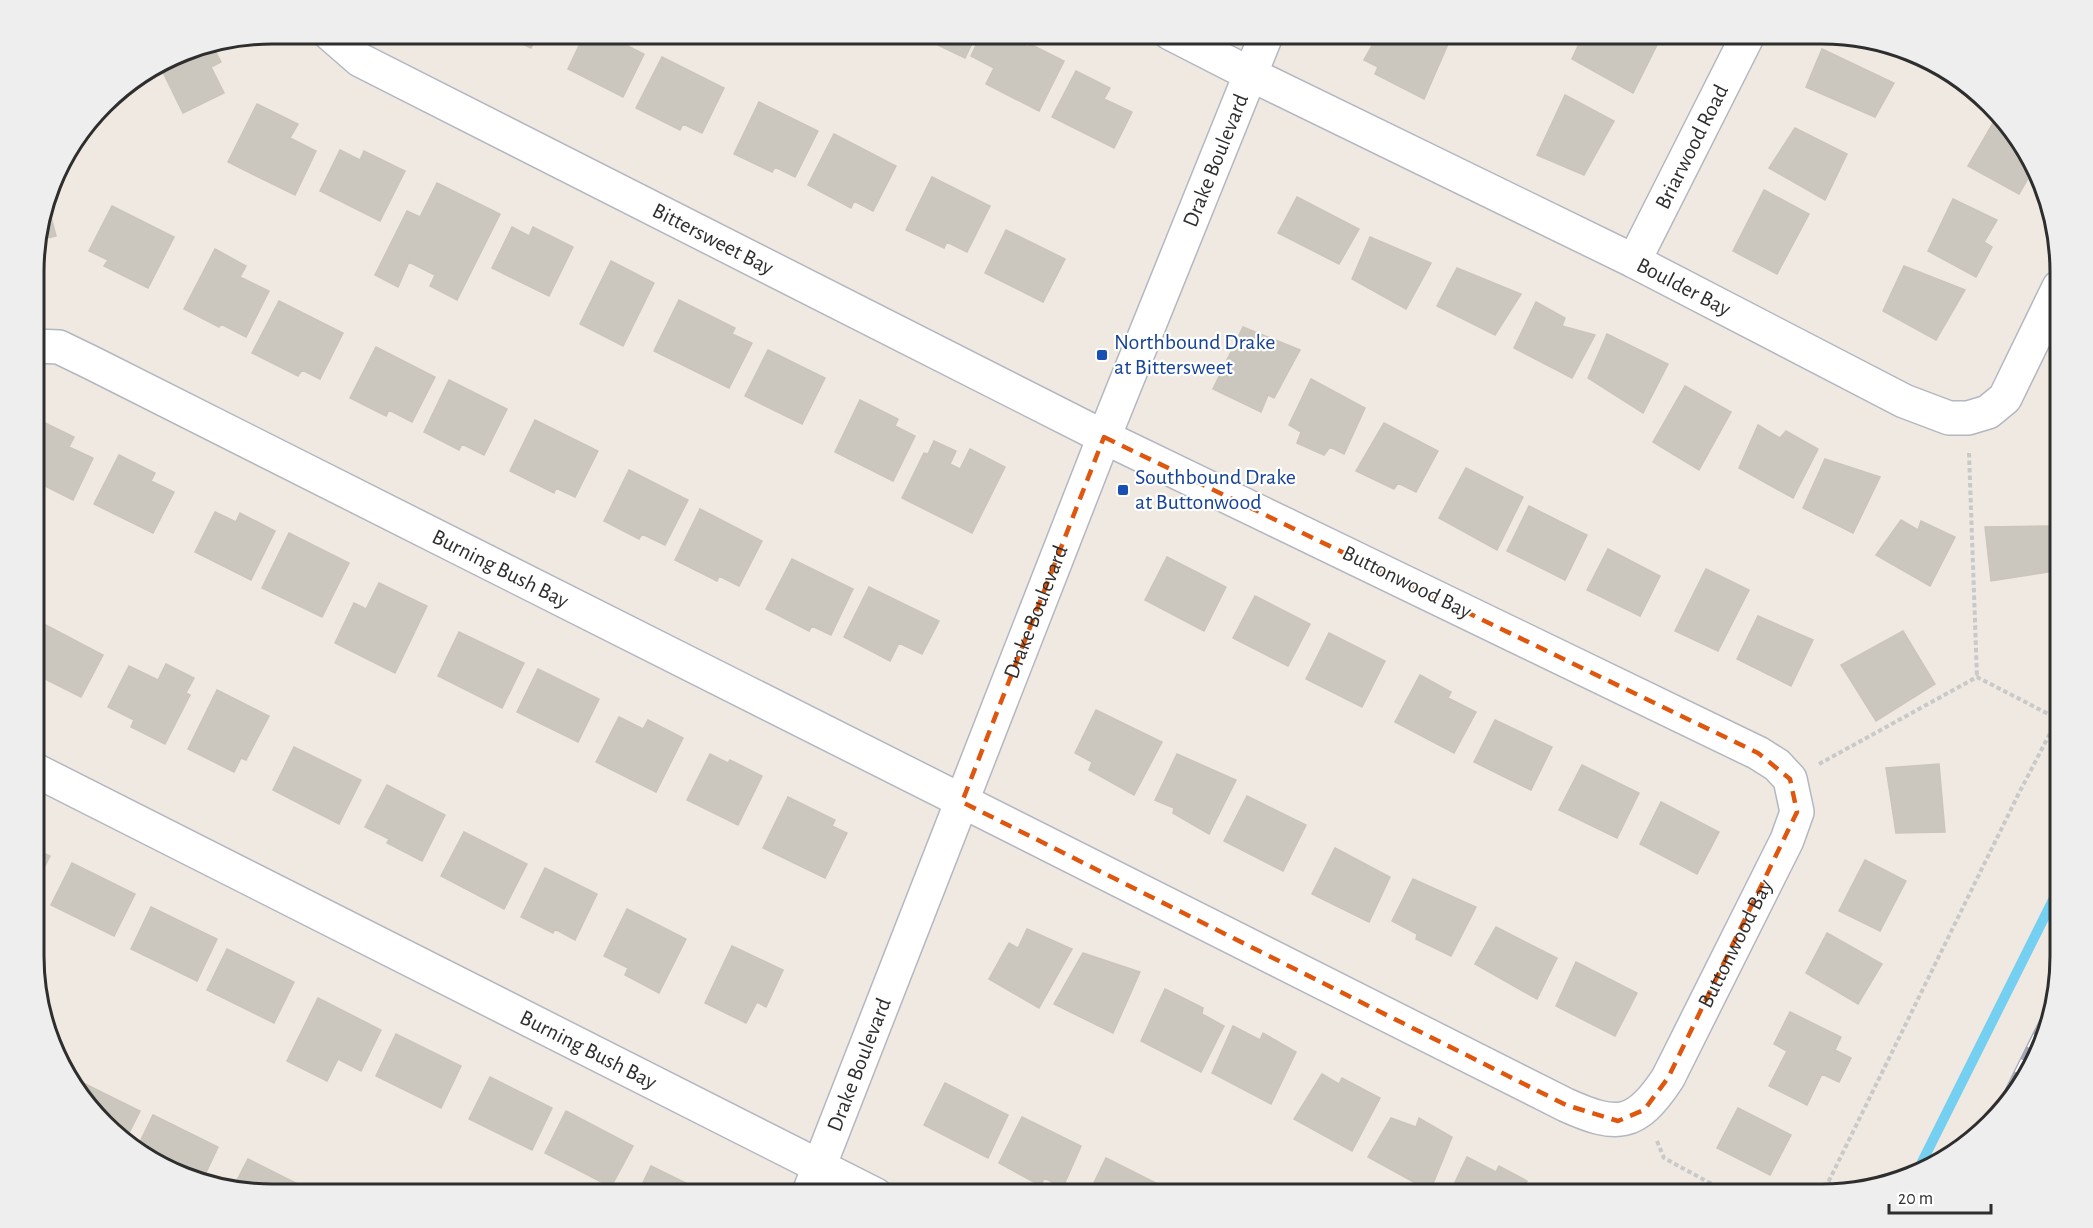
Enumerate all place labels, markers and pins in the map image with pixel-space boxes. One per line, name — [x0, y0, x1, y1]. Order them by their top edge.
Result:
place label: Northbound Drake at Bittersweet — [1114, 331, 1275, 378]
marker: Northbound Drake at Bittersweet — [1095, 348, 1109, 362]
place label: Southbound Drake at Buttonwood — [1135, 466, 1296, 513]
marker: Southbound Drake at Buttonwood — [1116, 483, 1130, 497]

